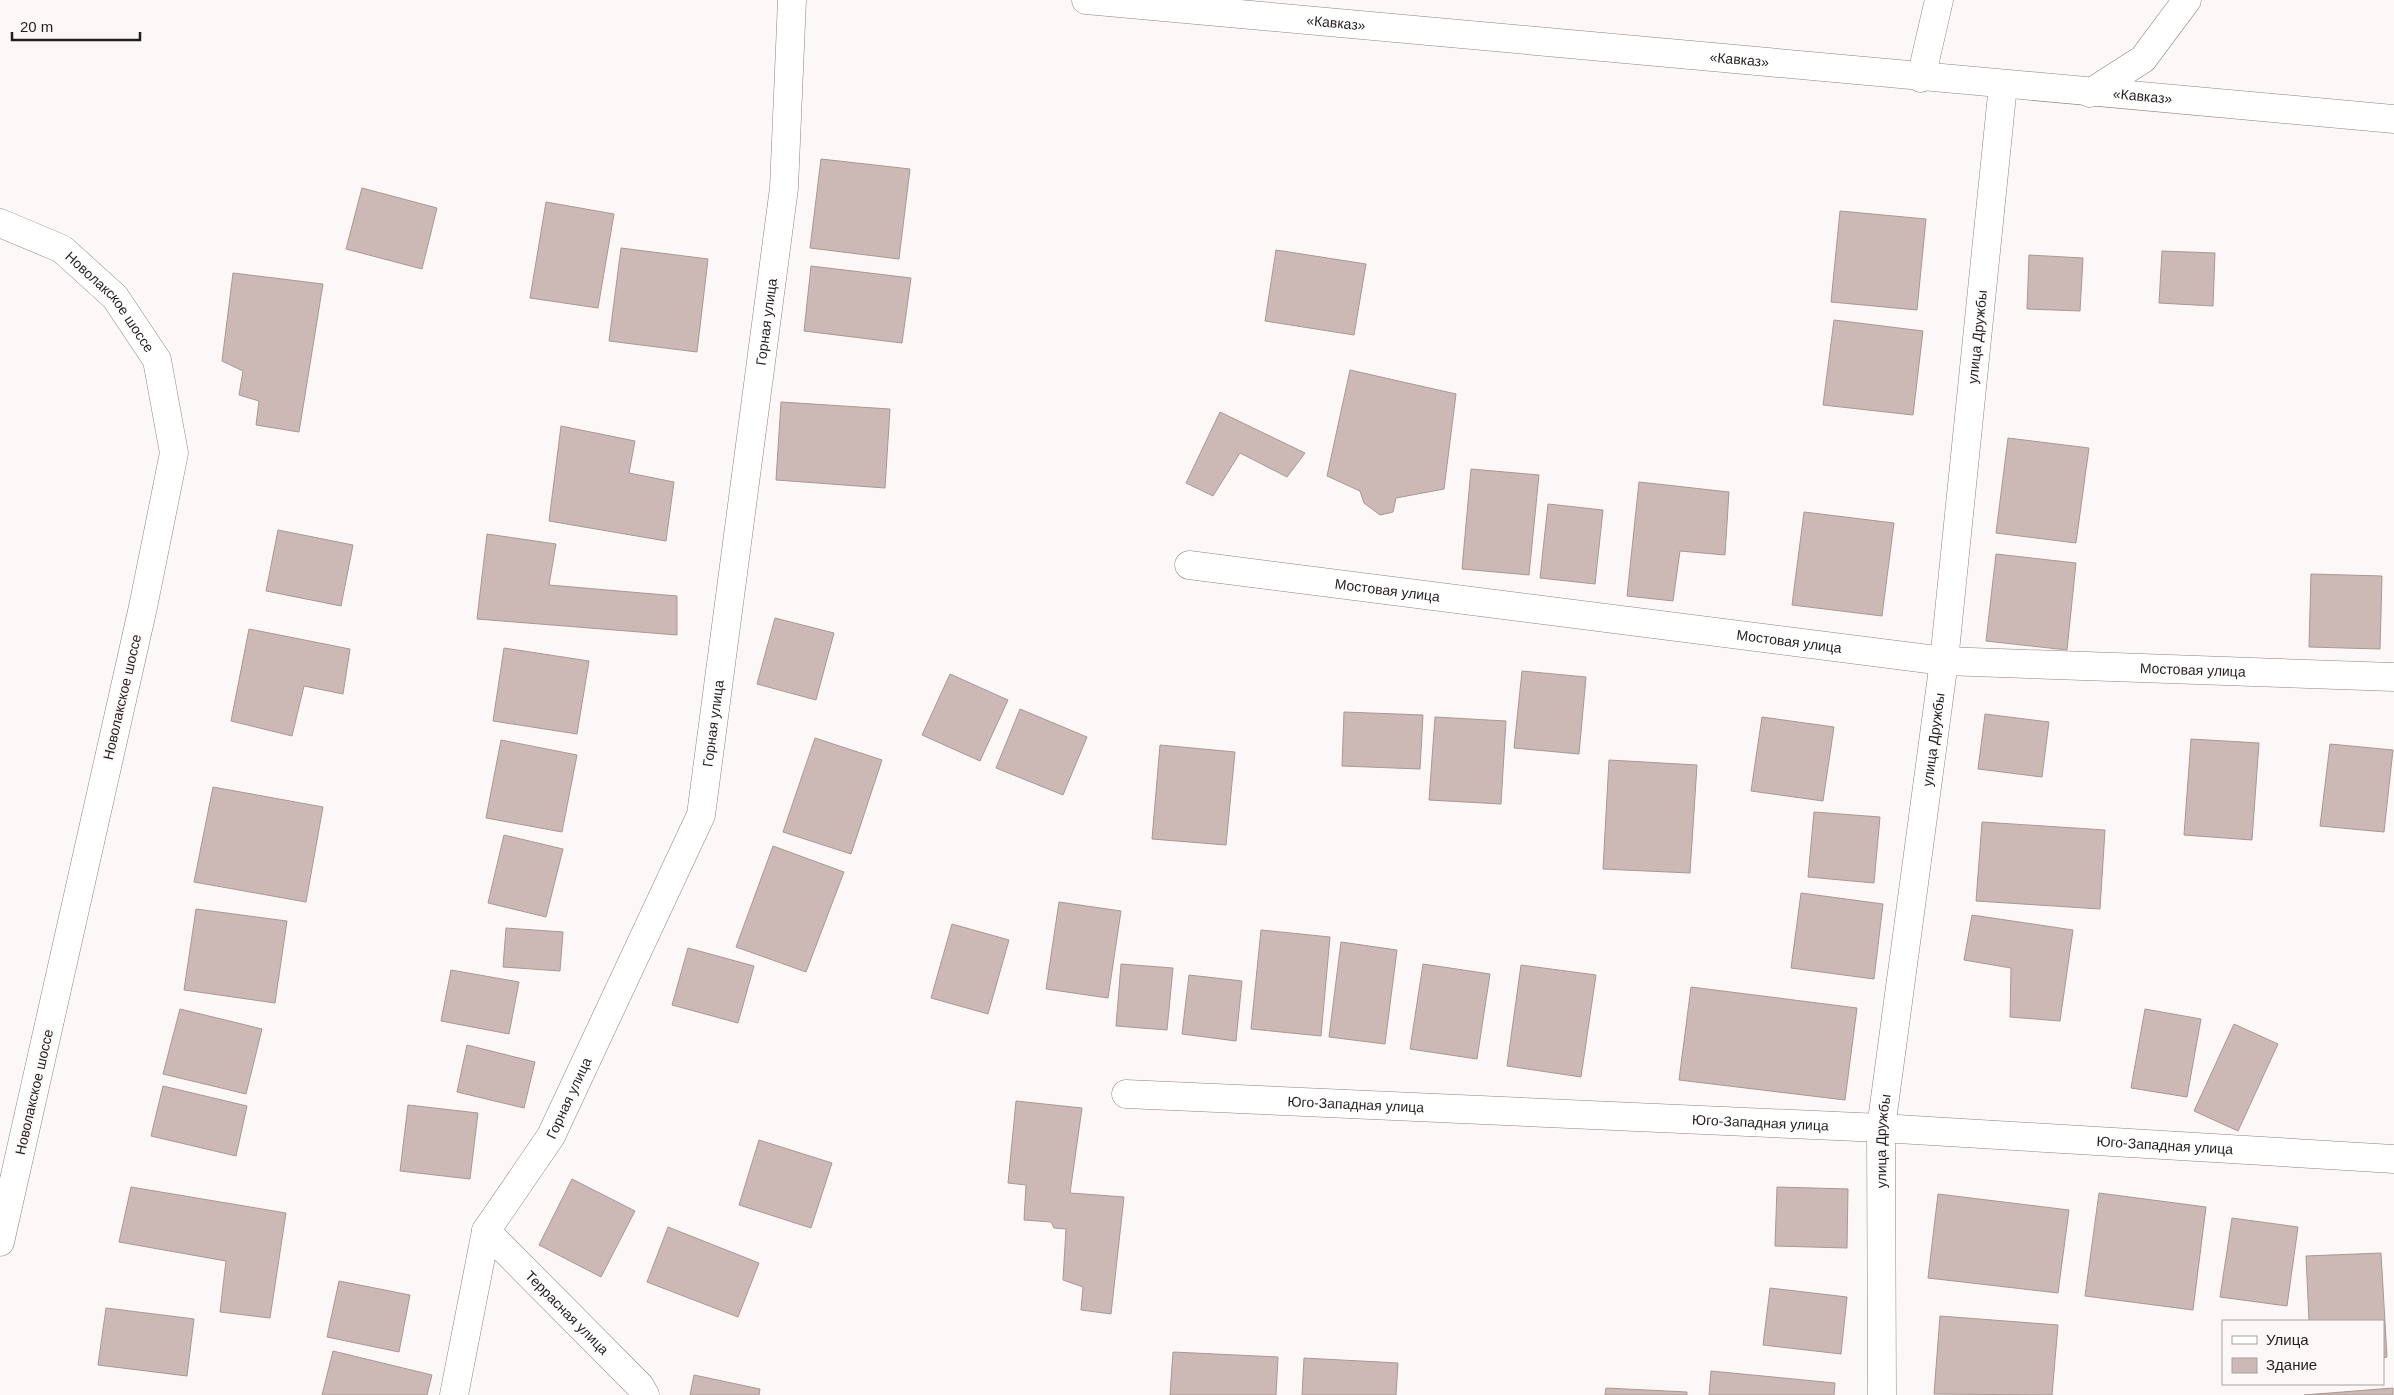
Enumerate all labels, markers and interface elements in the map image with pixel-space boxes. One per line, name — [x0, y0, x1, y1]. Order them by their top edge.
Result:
scale bar — [12, 10, 140, 42]
street label: «Кавказ» — [1306, 12, 1367, 33]
text: 20 m — [20, 18, 53, 35]
street label: «Кавказ» — [1709, 49, 1770, 70]
street label: «Кавказ» — [2112, 85, 2173, 107]
street label: Новолакское шоссе — [62, 248, 158, 355]
street label: Горная улица — [753, 277, 780, 366]
street label: улица Дружбы — [1964, 289, 1990, 385]
street label: Мостовая улица — [1334, 576, 1441, 605]
street label: Мостовая улица — [1736, 627, 1843, 656]
street label: Новолакское шоссе — [100, 632, 144, 761]
street label: Мостовая улица — [2140, 660, 2246, 680]
street label: Горная улица — [699, 679, 727, 768]
street label: улица Дружбы — [1919, 692, 1948, 787]
street label: Новолакское шоссе — [12, 1027, 56, 1156]
street label: Горная улица — [543, 1055, 595, 1141]
street label: Юго-Западная улица — [1287, 1093, 1425, 1115]
street label: улица Дружбы — [1873, 1093, 1893, 1188]
street label: Юго-Западная улица — [1692, 1111, 1829, 1134]
street label: Юго-Западная улица — [2096, 1133, 2234, 1157]
street label: Террасная улица — [522, 1267, 612, 1358]
legend — [2222, 1320, 2384, 1385]
text: Улица — [2266, 1331, 2309, 1348]
text: Здание — [2266, 1356, 2317, 1373]

